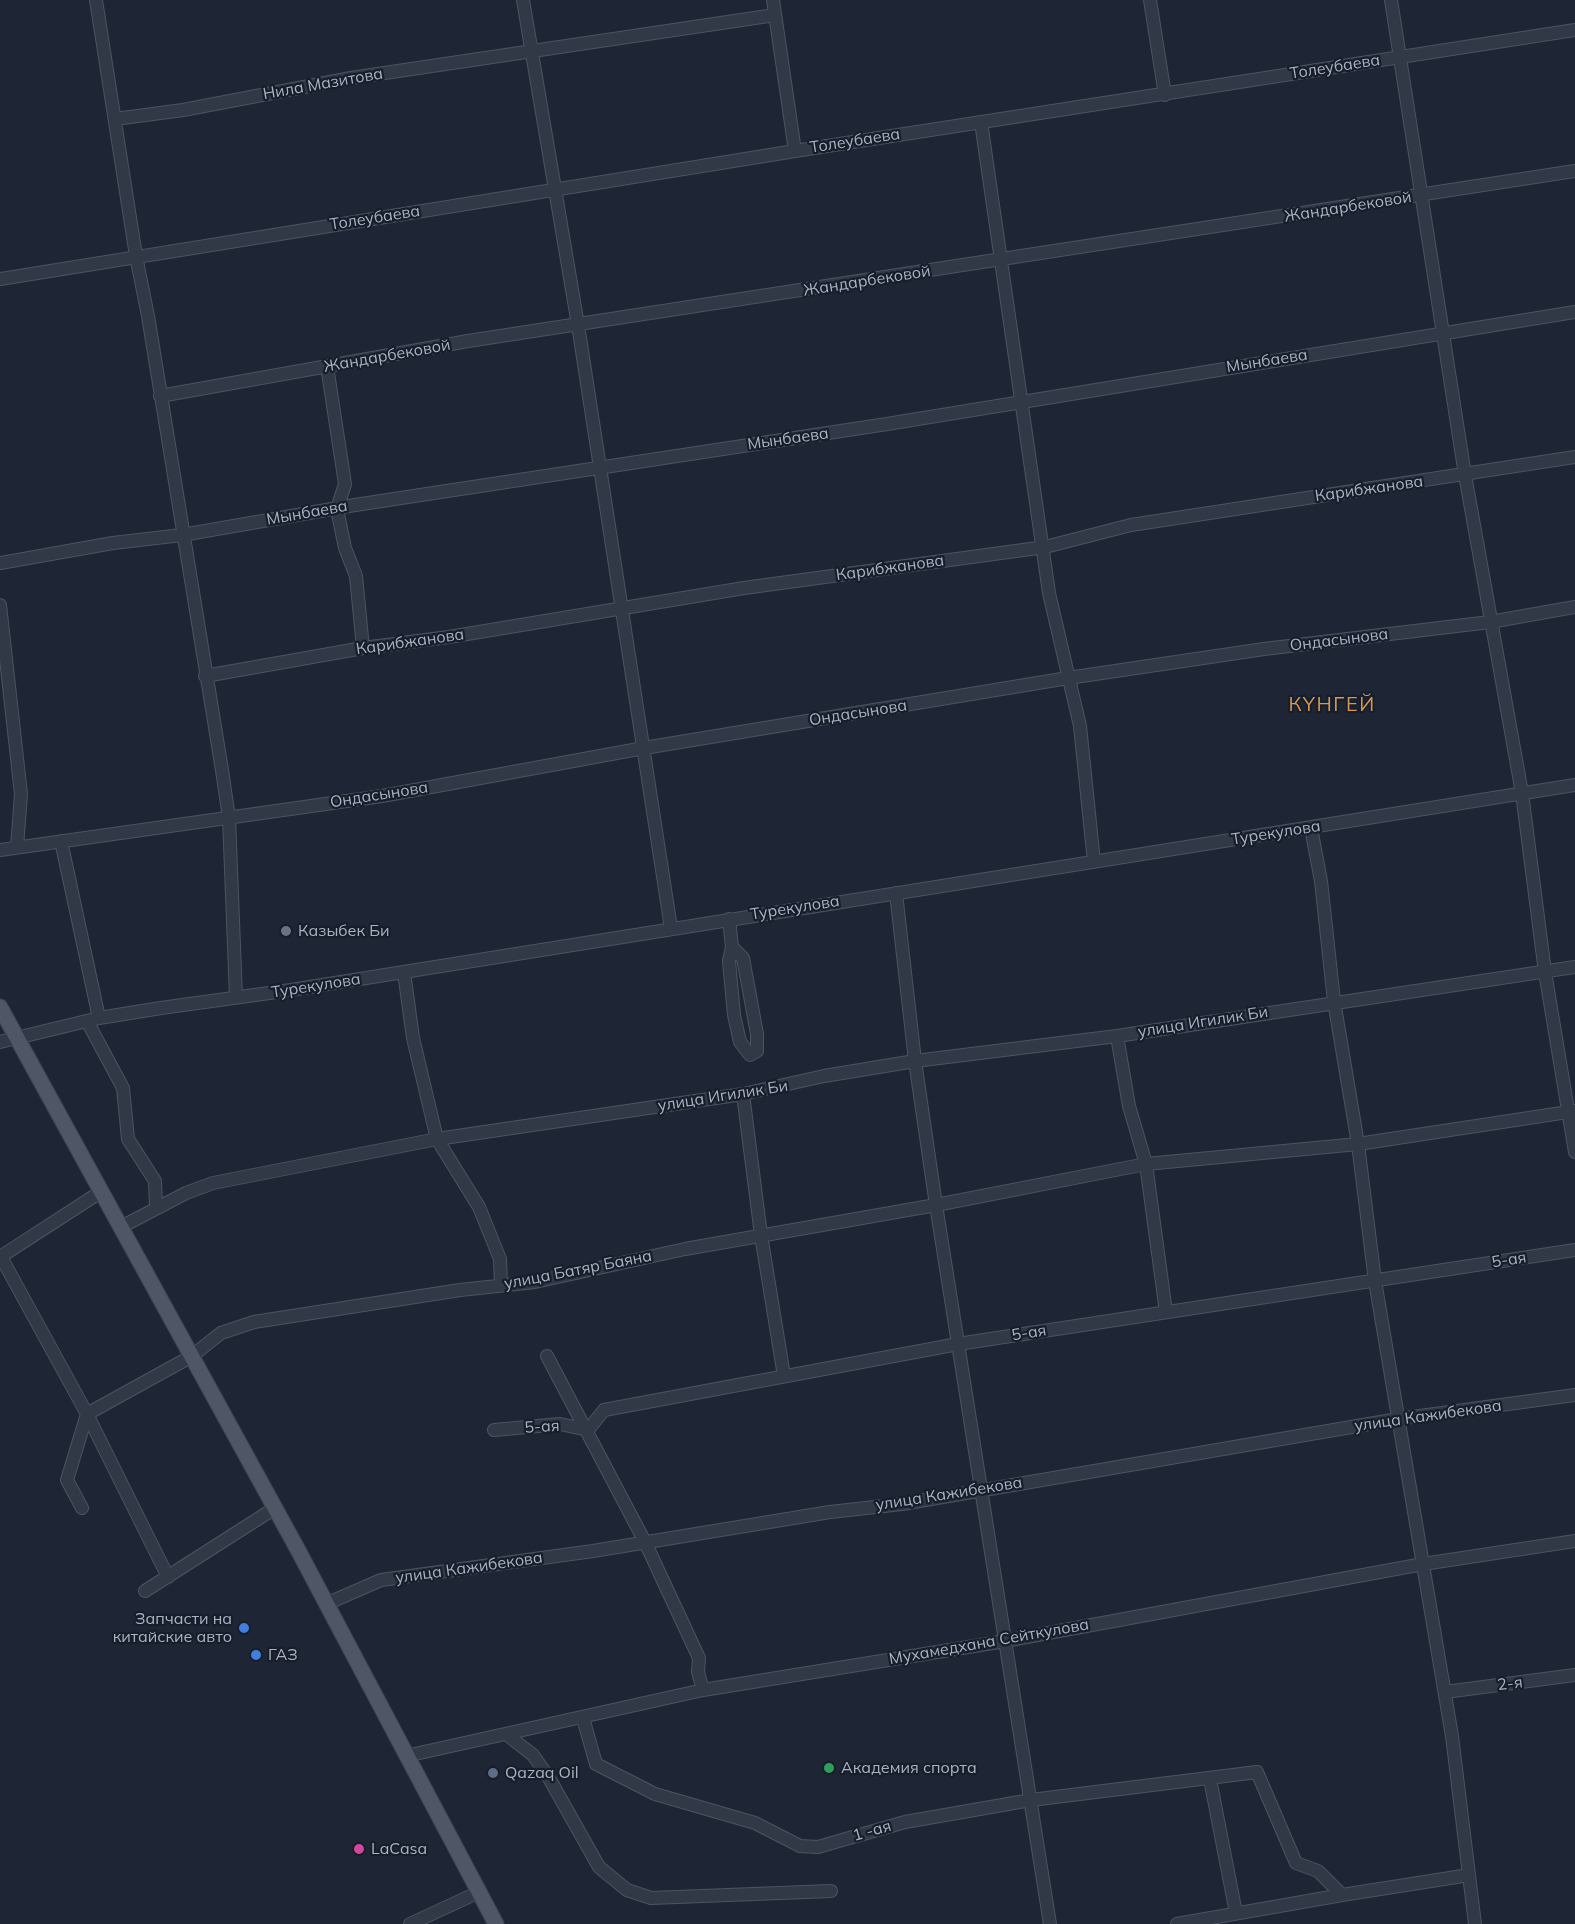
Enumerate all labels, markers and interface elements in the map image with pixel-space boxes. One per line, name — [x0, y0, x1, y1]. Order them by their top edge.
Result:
street label: Толеубаева — [1289, 50, 1381, 84]
street label: Нила Мазитова — [262, 64, 384, 104]
street label: Толеубаева — [809, 124, 901, 158]
street label: Жандарбековой — [1283, 187, 1413, 227]
street label: Толеубаева — [329, 201, 421, 235]
street label: Жандарбековой — [802, 261, 932, 301]
street label: Жандарбековой — [322, 335, 452, 377]
street label: Мынбаева — [1225, 345, 1309, 377]
street label: Мынбаева — [746, 424, 830, 454]
street label: Карибжанова — [1314, 472, 1424, 506]
street label: Мынбаева — [265, 496, 349, 530]
street label: Карибжанова — [835, 551, 945, 585]
street label: Ондасынова — [1289, 624, 1389, 656]
street label: Карибжанова — [355, 625, 465, 659]
district label: КҮНГЕЙ — [1288, 693, 1376, 717]
street label: Ондасынова — [808, 696, 908, 730]
street label: Ондасынова — [329, 778, 429, 812]
street label: Турекулова — [1230, 816, 1322, 850]
street label: Турекулова — [749, 891, 841, 925]
place label: Казыбек Би — [298, 921, 390, 941]
marker: Казыбек Би — [279, 924, 293, 938]
street label: Турекулова — [270, 969, 362, 1003]
street label: улица Игилик Би — [1137, 1002, 1269, 1042]
street label: улица Игилик Би — [657, 1076, 789, 1116]
street label: улица Батяр Баяна — [502, 1246, 654, 1294]
street label: 5-ая — [1490, 1248, 1528, 1272]
street label: 5-ая — [1010, 1321, 1048, 1345]
street label: улица Кажибекова — [1353, 1396, 1503, 1436]
street label: 5-ая — [524, 1416, 560, 1438]
street label: улица Кажибекова — [874, 1473, 1024, 1515]
street label: улица Кажибекова — [394, 1548, 544, 1588]
place label: Запчасти на китайские авто — [113, 1609, 232, 1647]
street label: Мухамедхана Сейткулова — [888, 1615, 1090, 1669]
marker: Запчасти на китайские авто — [237, 1621, 251, 1635]
place label: ГАЗ — [268, 1645, 298, 1665]
marker: ГАЗ — [249, 1648, 263, 1662]
street label: 2-я — [1496, 1673, 1524, 1695]
place label: Академия спорта — [841, 1758, 977, 1778]
marker: Академия спорта — [822, 1761, 836, 1775]
place label: Qazaq Oil — [505, 1763, 579, 1783]
marker: Qazaq Oil — [486, 1766, 500, 1780]
street label: 1 -ая — [851, 1816, 893, 1846]
place label: LaCasa — [371, 1839, 427, 1859]
marker: LaCasa — [352, 1842, 366, 1856]

